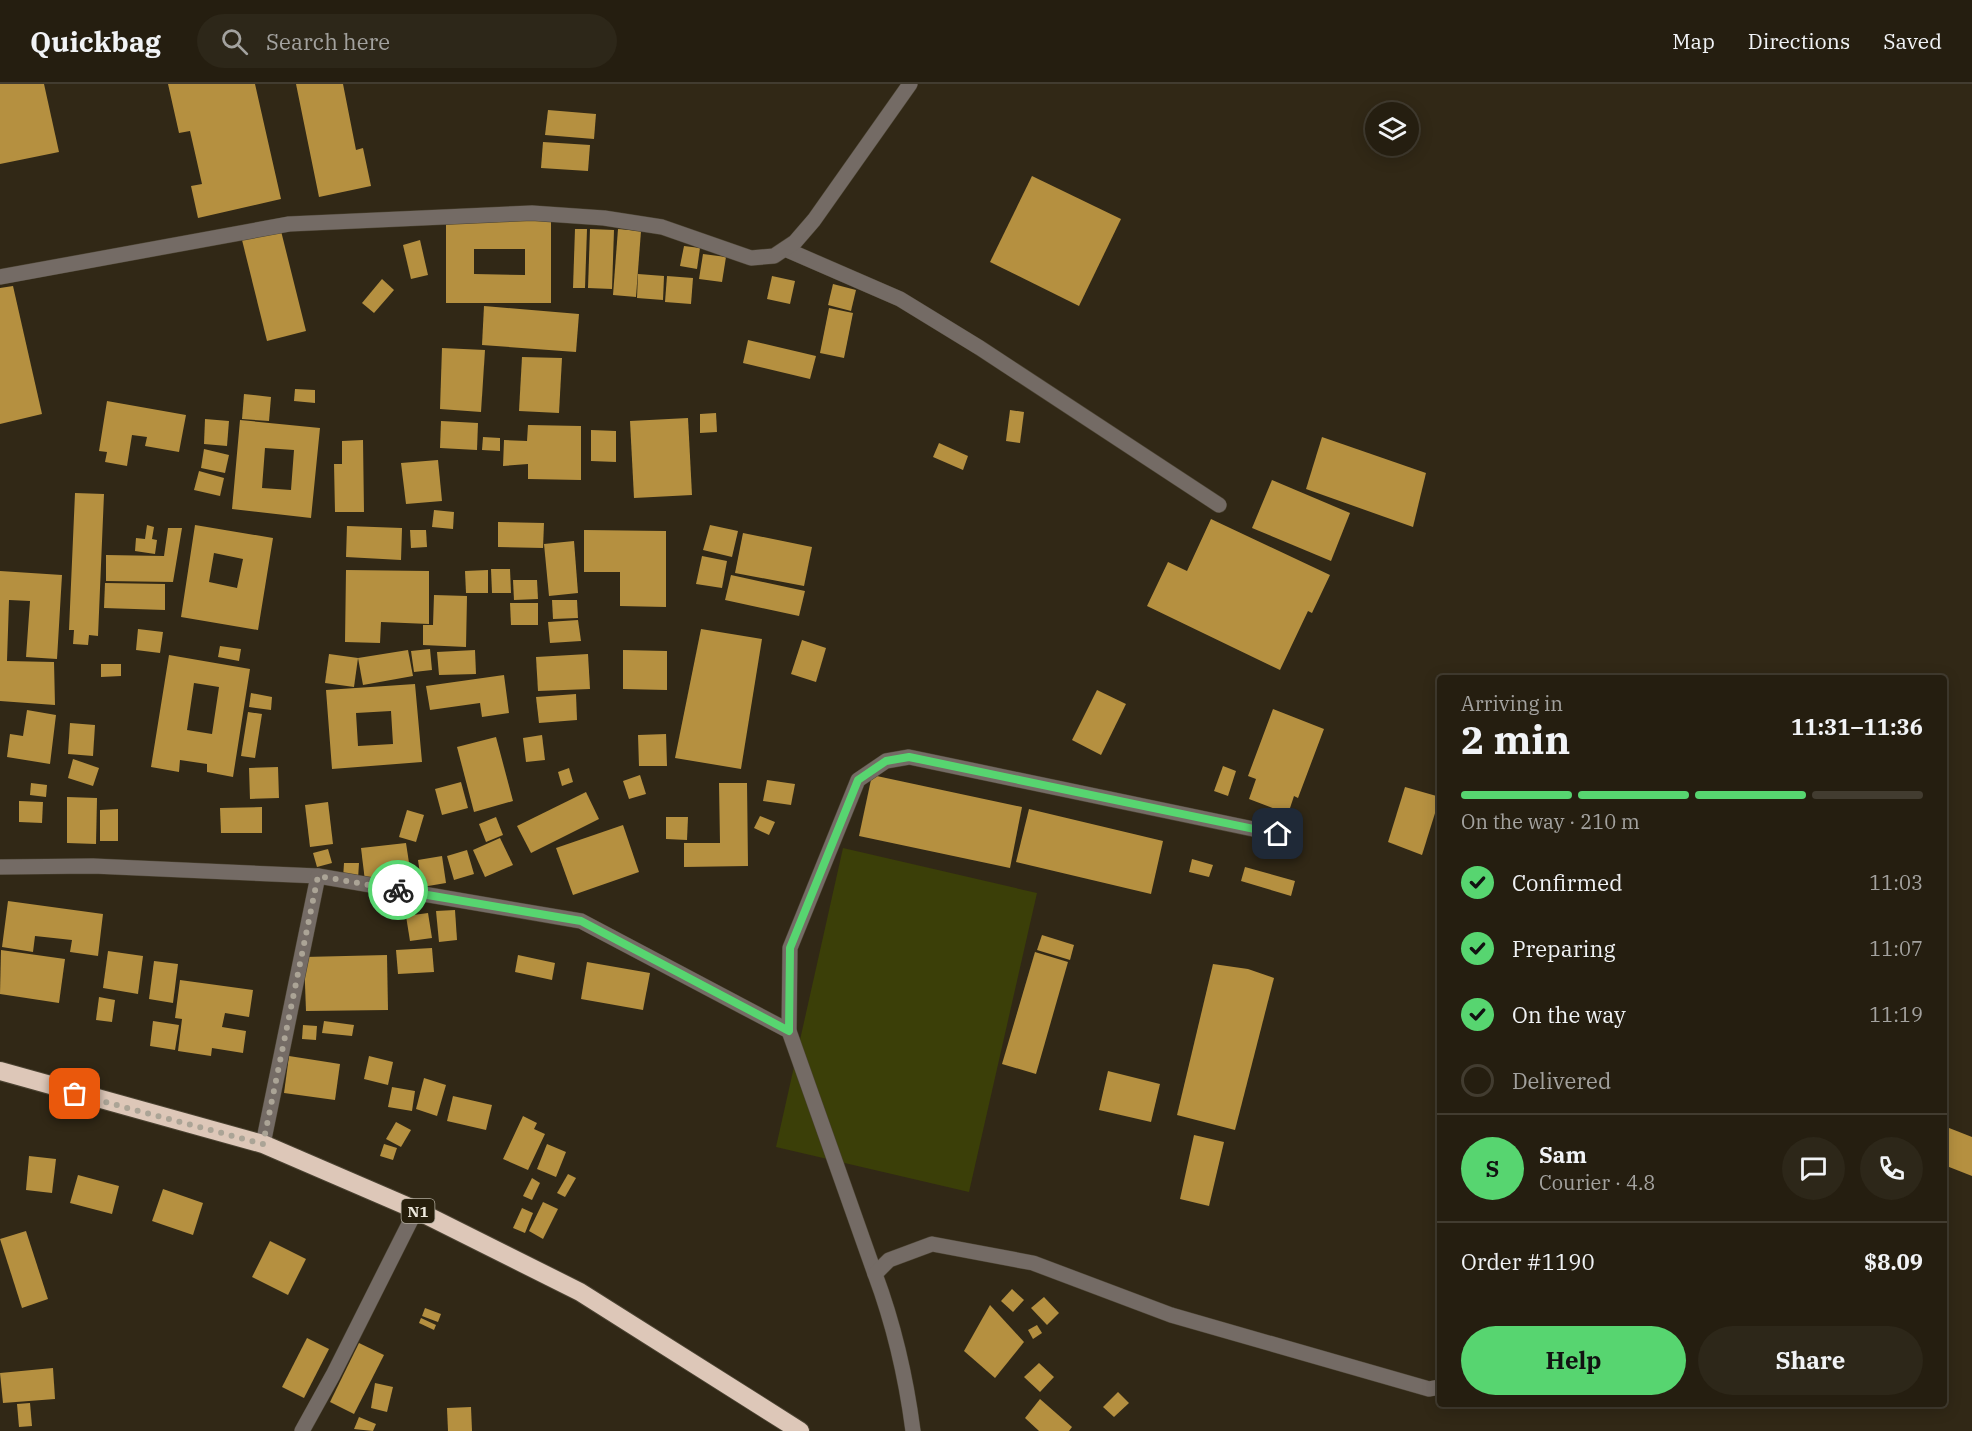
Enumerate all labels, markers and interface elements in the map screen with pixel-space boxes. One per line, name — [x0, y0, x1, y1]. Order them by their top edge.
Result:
search box — [197, 14, 617, 68]
text: Quickbag — [30, 23, 161, 60]
icon: search — [218, 25, 251, 58]
text: Search here — [266, 27, 390, 56]
text: Map — [1672, 27, 1715, 55]
text: Directions — [1748, 27, 1850, 55]
text: Saved — [1883, 27, 1942, 55]
map controls — [1365, 102, 1419, 156]
button: layers — [1365, 102, 1419, 156]
text: Arriving in — [1461, 690, 1563, 717]
text: 11:31–11:36 — [1791, 712, 1923, 741]
text: 2 min — [1461, 714, 1570, 765]
pin — [1252, 808, 1303, 859]
text: On the way · 210 m — [1461, 808, 1640, 835]
icon: home — [1261, 817, 1294, 850]
courier — [368, 860, 428, 920]
icon: check — [1461, 866, 1494, 899]
text: Confirmed — [1512, 868, 1623, 897]
text: 11:03 — [1869, 869, 1923, 896]
icon: bike — [382, 874, 415, 907]
icon: check — [1461, 932, 1494, 965]
text: Preparing — [1512, 934, 1616, 963]
text: 11:07 — [1869, 935, 1923, 962]
icon: check — [1461, 998, 1494, 1031]
text: On the way — [1512, 1000, 1626, 1029]
text: 11:19 — [1869, 1001, 1923, 1028]
text: Delivered — [1512, 1066, 1611, 1095]
pin — [49, 1068, 100, 1119]
icon: bag — [58, 1077, 91, 1110]
button: chat — [1782, 1137, 1845, 1200]
button: phone — [1860, 1137, 1923, 1200]
text: Sam — [1539, 1140, 1587, 1169]
text: S — [1486, 1154, 1499, 1183]
text: Courier · 4.8 — [1539, 1169, 1655, 1196]
road number: N1 — [402, 1199, 434, 1223]
text: Order #1190 — [1461, 1247, 1595, 1276]
text: $8.09 — [1864, 1247, 1923, 1276]
button: Help — [1461, 1326, 1686, 1395]
button: Share — [1698, 1326, 1923, 1395]

